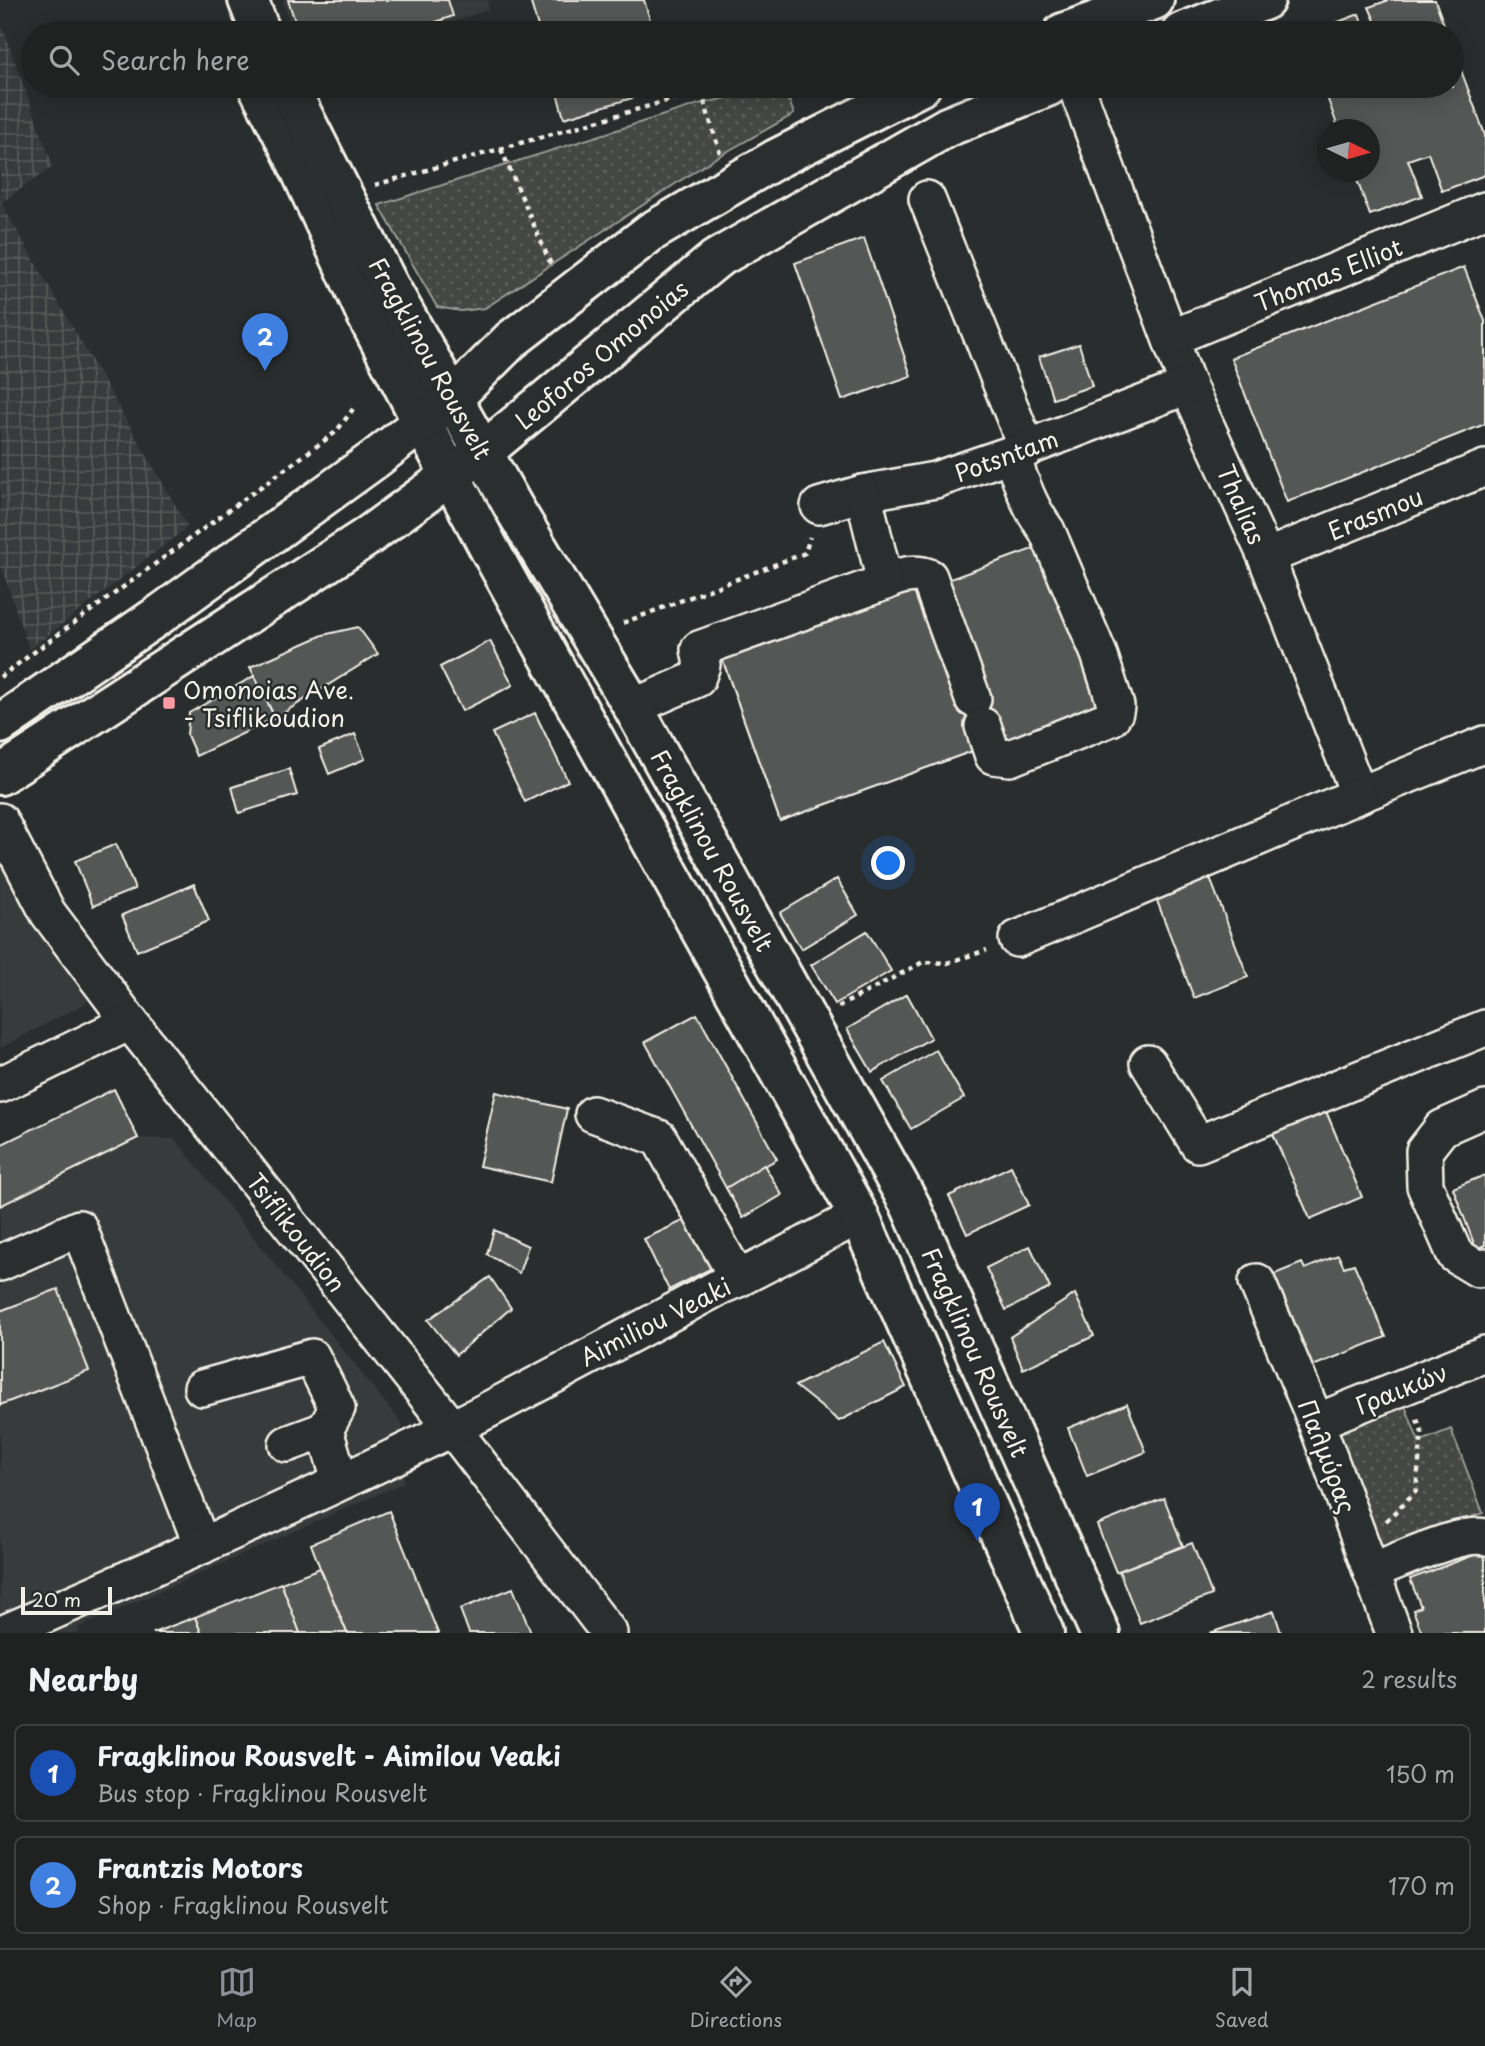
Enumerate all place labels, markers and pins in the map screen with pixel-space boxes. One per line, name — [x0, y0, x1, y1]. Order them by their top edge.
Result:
pin: 2 — [242, 313, 288, 371]
place label: Omonoias Ave. - Tsiflikoudion — [183, 671, 354, 735]
marker: Omonoias Ave. - Tsiflikoudion — [161, 695, 177, 711]
pin: 1 — [954, 1483, 1000, 1541]

